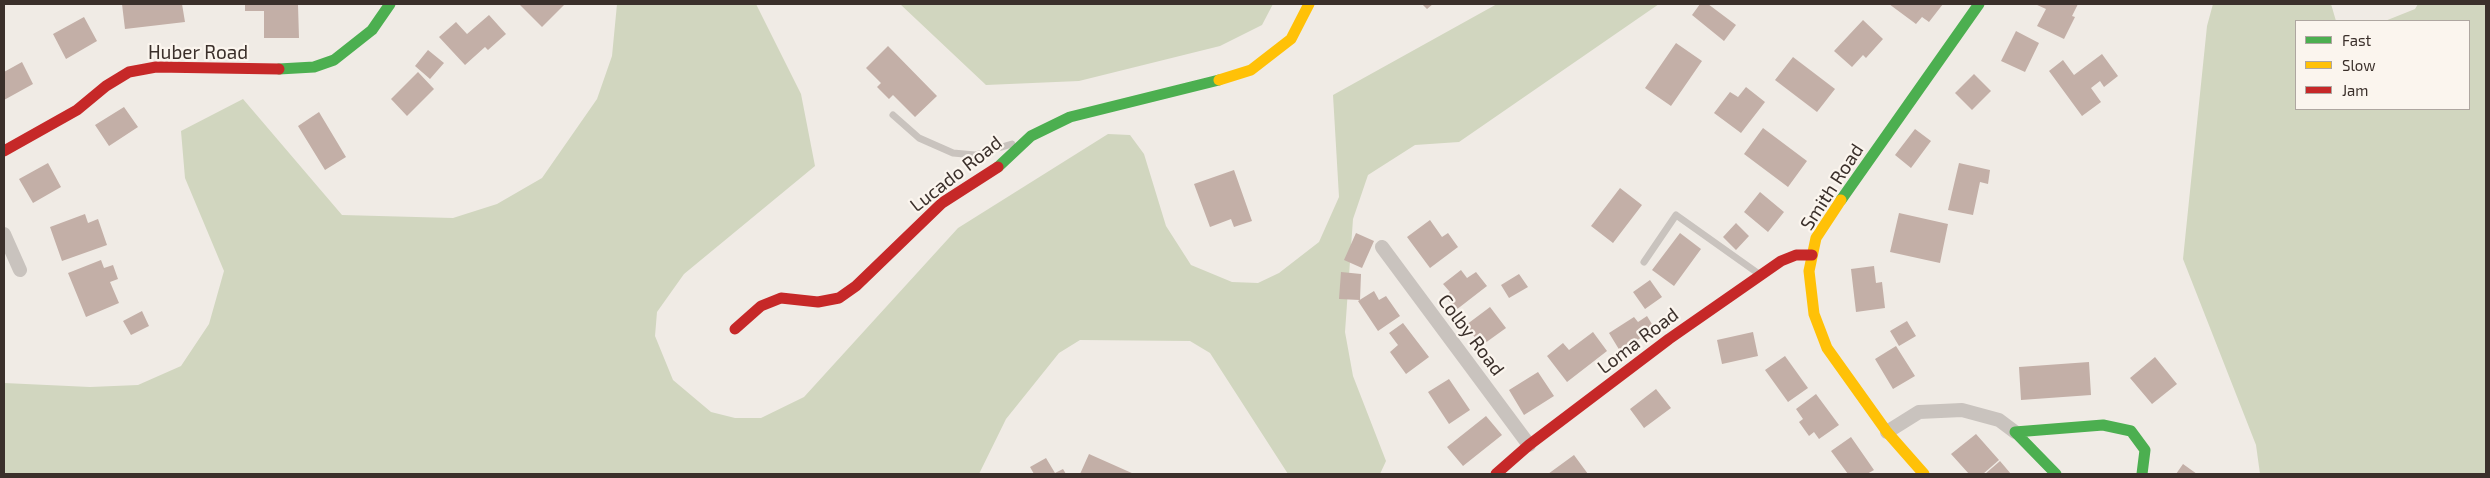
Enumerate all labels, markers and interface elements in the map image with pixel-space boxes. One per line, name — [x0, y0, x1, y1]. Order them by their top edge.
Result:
legend — [2295, 20, 2470, 110]
text: Fast — [2342, 31, 2371, 49]
street label: Huber Road — [148, 42, 248, 64]
text: Slow — [2342, 56, 2376, 74]
text: Jam — [2342, 81, 2368, 99]
street label: Lucado Road — [906, 131, 1006, 217]
street label: Smith Road — [1796, 140, 1868, 234]
street label: Colby Road — [1433, 290, 1509, 380]
street label: Loma Road — [1593, 303, 1683, 379]

